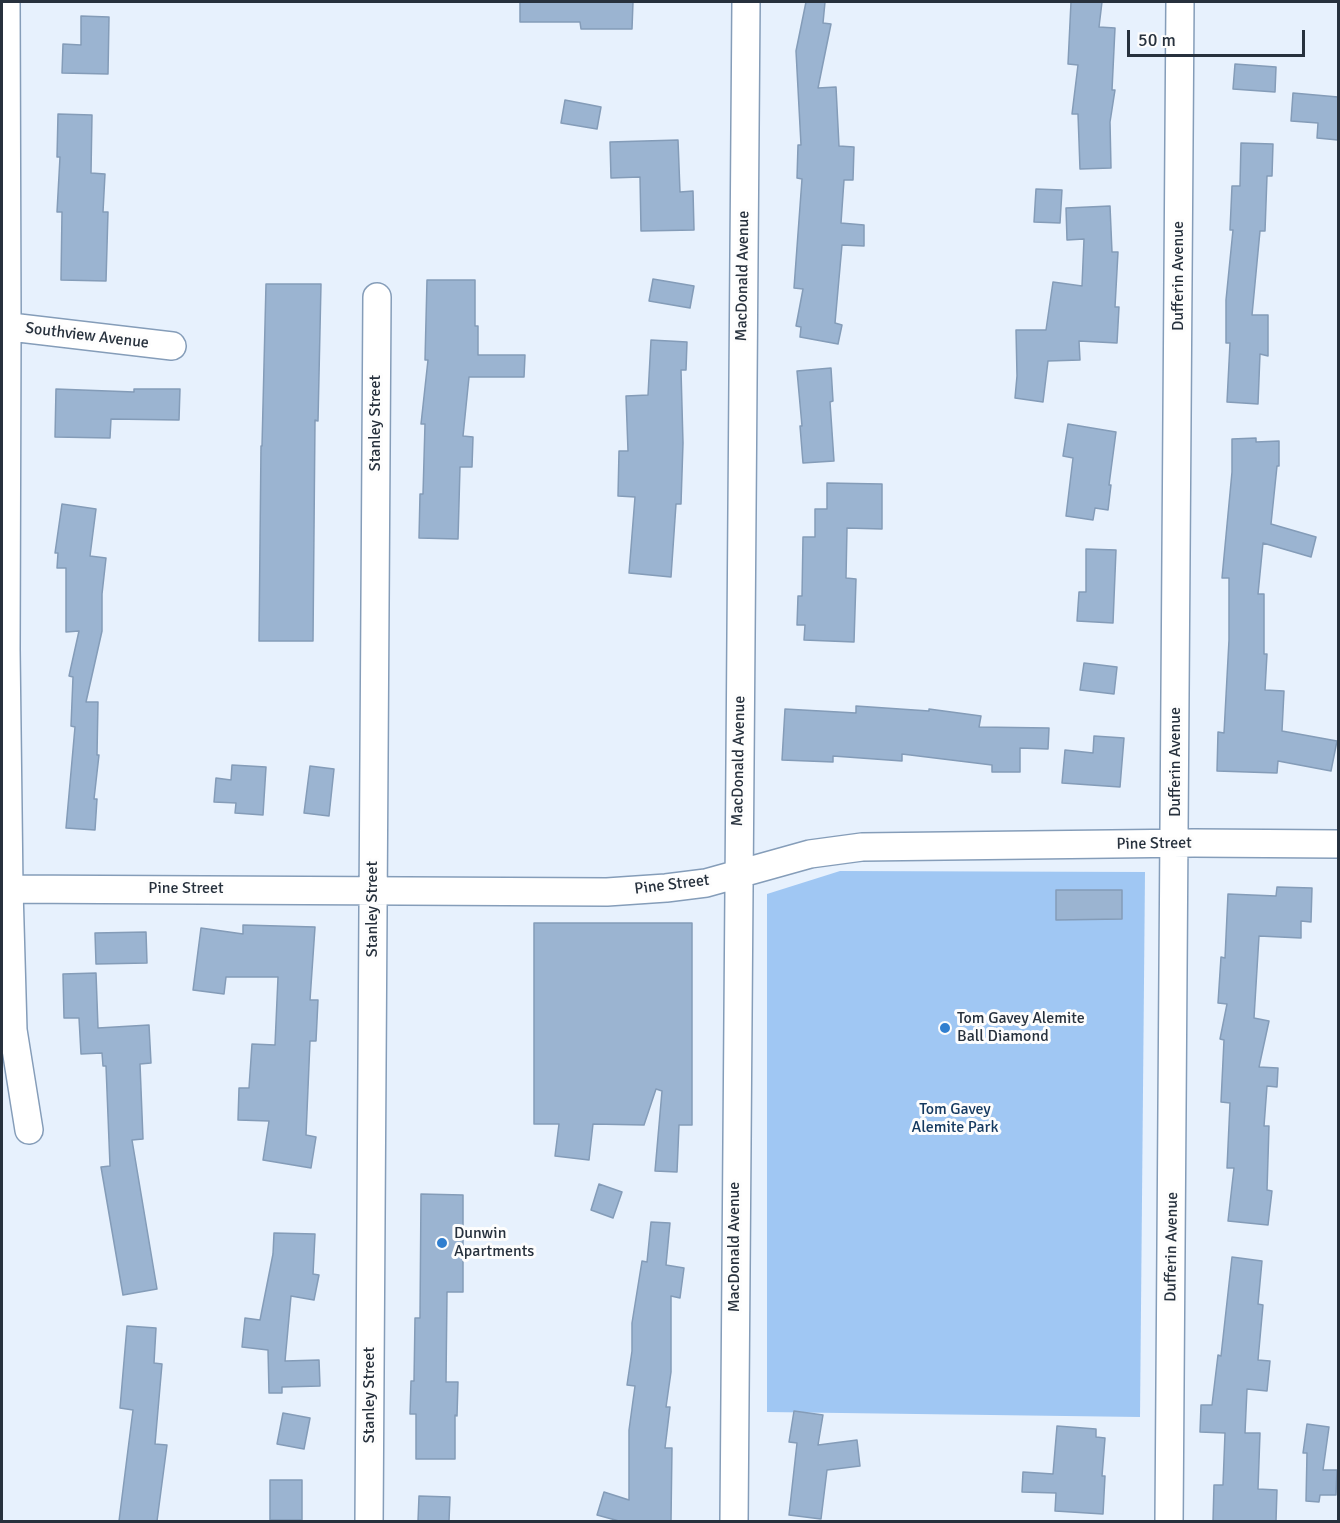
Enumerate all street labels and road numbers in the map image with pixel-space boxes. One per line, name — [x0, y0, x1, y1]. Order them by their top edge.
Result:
street label: MacDonald Avenue — [732, 210, 754, 342]
street label: Dufferin Avenue — [1169, 221, 1189, 331]
street label: Southview Avenue — [24, 319, 150, 353]
street label: Stanley Street — [366, 375, 386, 471]
street label: MacDonald Avenue — [728, 695, 750, 827]
street label: Dufferin Avenue — [1166, 707, 1186, 817]
street label: Pine Street — [1116, 834, 1192, 854]
street label: Stanley Street — [363, 861, 383, 957]
street label: Pine Street — [633, 871, 711, 899]
street label: Pine Street — [148, 879, 224, 899]
street label: MacDonald Avenue — [725, 1182, 745, 1312]
street label: Dufferin Avenue — [1161, 1192, 1183, 1302]
street label: Stanley Street — [360, 1347, 380, 1443]

